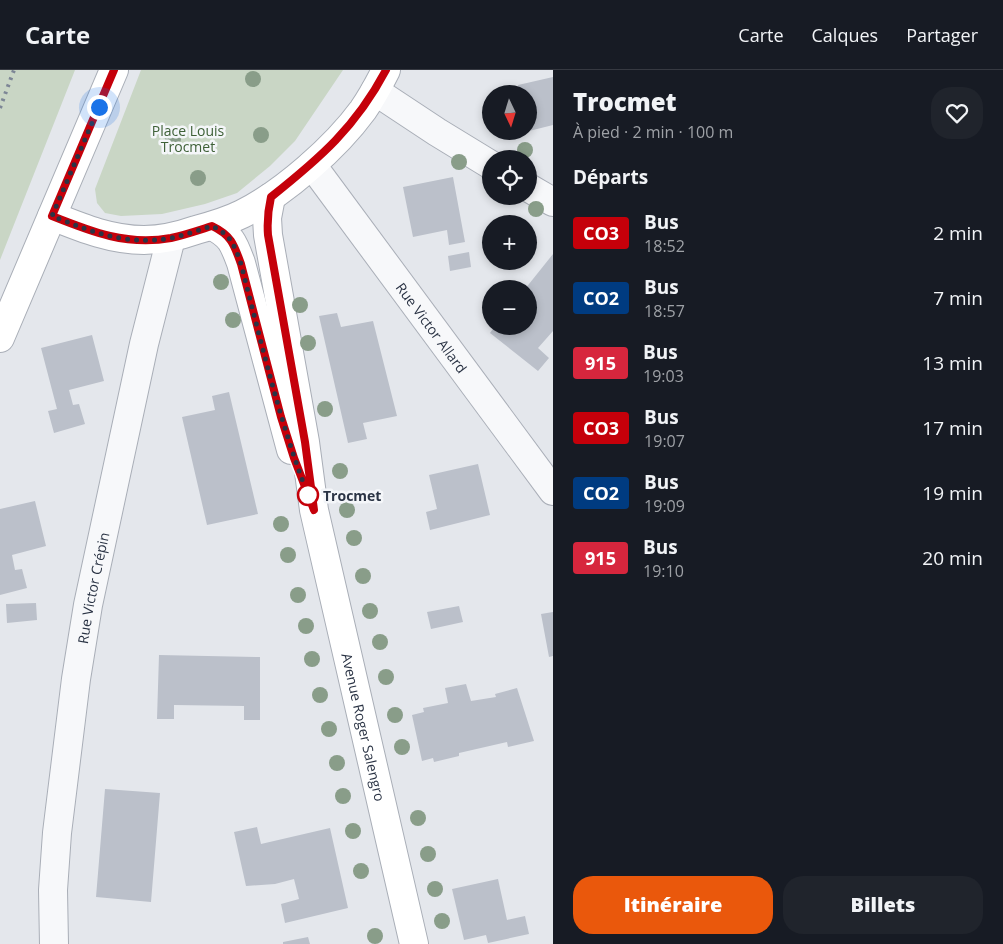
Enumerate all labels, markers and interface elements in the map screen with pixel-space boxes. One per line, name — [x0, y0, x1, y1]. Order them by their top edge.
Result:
text: Carte — [25, 18, 90, 51]
text: Carte — [738, 23, 784, 47]
text: Calques — [812, 23, 878, 47]
text: Partager — [906, 23, 978, 47]
north arrow — [482, 85, 538, 140]
map controls — [482, 85, 537, 335]
text: Trocmet — [573, 85, 677, 118]
button: heart — [931, 87, 983, 139]
your location — [87, 95, 112, 120]
park label: Place Louis Trocmet — [152, 121, 225, 156]
text: À pied · 2 min · 100 m — [573, 121, 733, 143]
button: locate — [482, 150, 537, 205]
text: Départs — [573, 164, 648, 190]
text: Bus — [644, 209, 679, 235]
button: + — [482, 215, 537, 270]
text: 2 min — [933, 220, 983, 246]
text: CO3 — [583, 221, 619, 245]
text: 18:52 — [644, 235, 685, 257]
text: Bus — [644, 274, 679, 300]
street label: Rue Victor Allard — [392, 278, 472, 377]
button: − — [482, 280, 537, 335]
text: 7 min — [933, 285, 983, 311]
text: CO2 — [583, 286, 619, 310]
text: 18:57 — [644, 300, 685, 322]
text: Bus — [643, 339, 678, 365]
text: 13 min — [922, 350, 983, 376]
text: 915 — [585, 351, 616, 375]
text: 19:03 — [643, 365, 684, 387]
text: Bus — [644, 404, 679, 430]
text: 17 min — [922, 415, 983, 441]
text: CO3 — [583, 416, 619, 440]
text: 19:07 — [644, 430, 685, 452]
text: Bus — [644, 469, 679, 495]
text: 19 min — [922, 480, 983, 506]
text: CO2 — [583, 481, 619, 505]
marker: Trocmet — [297, 484, 319, 506]
place label: Trocmet — [323, 486, 381, 505]
text: 19:09 — [644, 495, 685, 517]
street label: Rue Victor Crépin — [72, 530, 113, 645]
text: Bus — [643, 534, 678, 560]
text: 20 min — [922, 545, 983, 571]
text: 915 — [585, 546, 616, 570]
text: 19:10 — [643, 560, 684, 582]
street label: Avenue Roger Salengro — [338, 651, 390, 803]
button: Itinéraire — [573, 876, 773, 934]
button: Billets — [783, 876, 983, 934]

